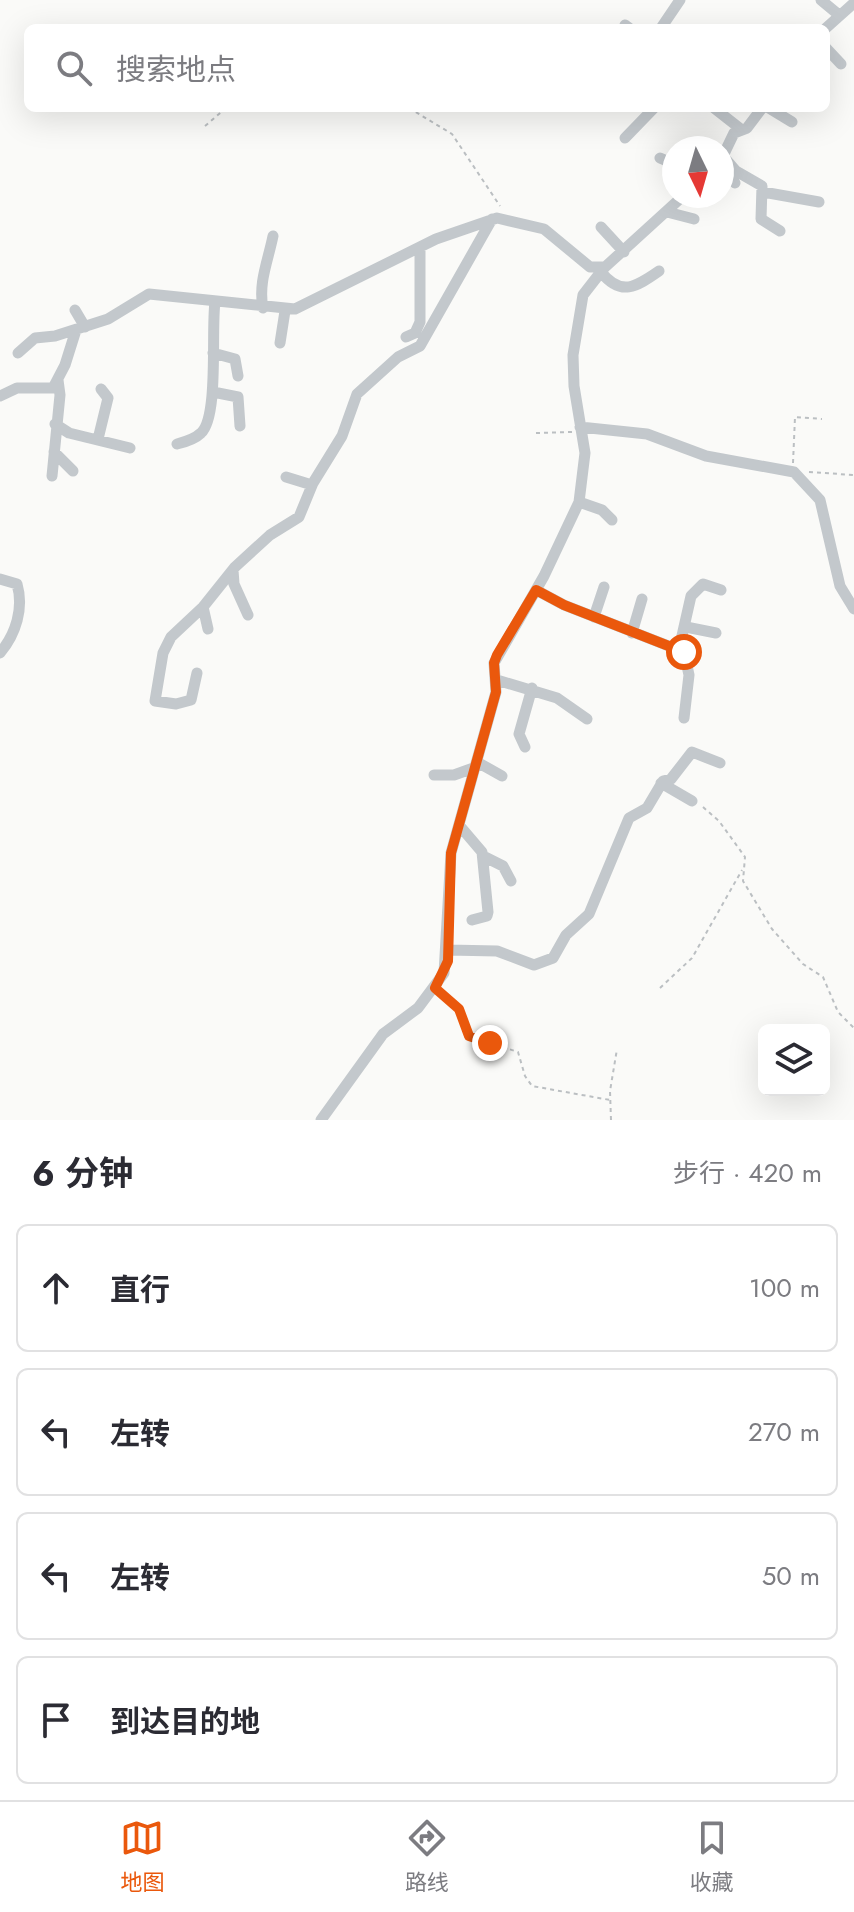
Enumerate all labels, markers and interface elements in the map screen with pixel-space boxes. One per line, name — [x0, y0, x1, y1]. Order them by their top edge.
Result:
search box — [24, 24, 830, 112]
icon: search — [52, 46, 96, 90]
text: 搜索地点 — [116, 48, 236, 91]
north arrow — [662, 136, 734, 208]
route start — [666, 634, 702, 670]
map controls — [758, 1024, 830, 1096]
button: layers — [758, 1024, 830, 1096]
route end — [472, 1025, 508, 1061]
text: 6 分钟 — [32, 1149, 133, 1198]
text: 步行 · 420 m — [673, 1154, 822, 1192]
icon: ahead — [34, 1266, 78, 1310]
text: 直行 — [110, 1268, 170, 1311]
text: 100 m — [749, 1269, 820, 1307]
icon: left — [34, 1410, 78, 1454]
text: 左转 — [110, 1412, 170, 1455]
text: 270 m — [748, 1413, 820, 1451]
icon: left — [34, 1554, 78, 1598]
text: 左转 — [110, 1556, 170, 1599]
text: 50 m — [762, 1557, 820, 1595]
icon: arrive — [34, 1698, 78, 1742]
text: 到达目的地 — [110, 1700, 260, 1743]
tab: 地图 — [120, 1816, 164, 1898]
tab: 路线 — [405, 1816, 449, 1898]
tab: 收藏 — [690, 1816, 734, 1898]

